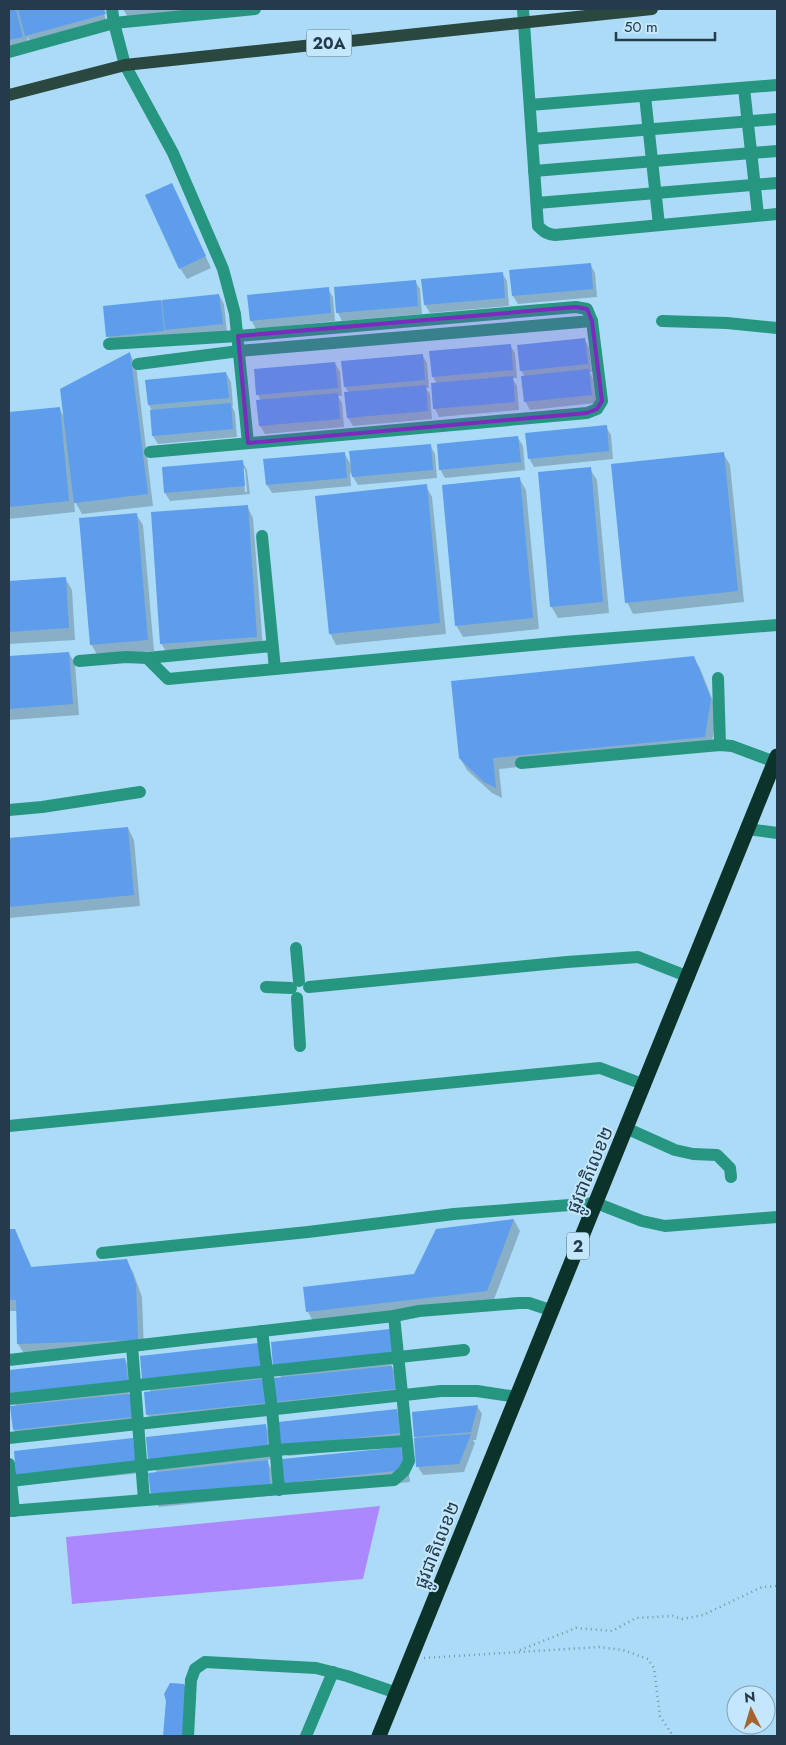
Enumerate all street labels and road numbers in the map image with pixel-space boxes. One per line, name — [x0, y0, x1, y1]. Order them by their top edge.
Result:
road number: 20A — [306, 29, 352, 56]
street label: ផ្លូវជាតិលេខ២ — [560, 1122, 623, 1219]
road number: 2 — [567, 1232, 589, 1260]
street label: ផ្លូវជាតិលេខ២ — [408, 1497, 469, 1594]

